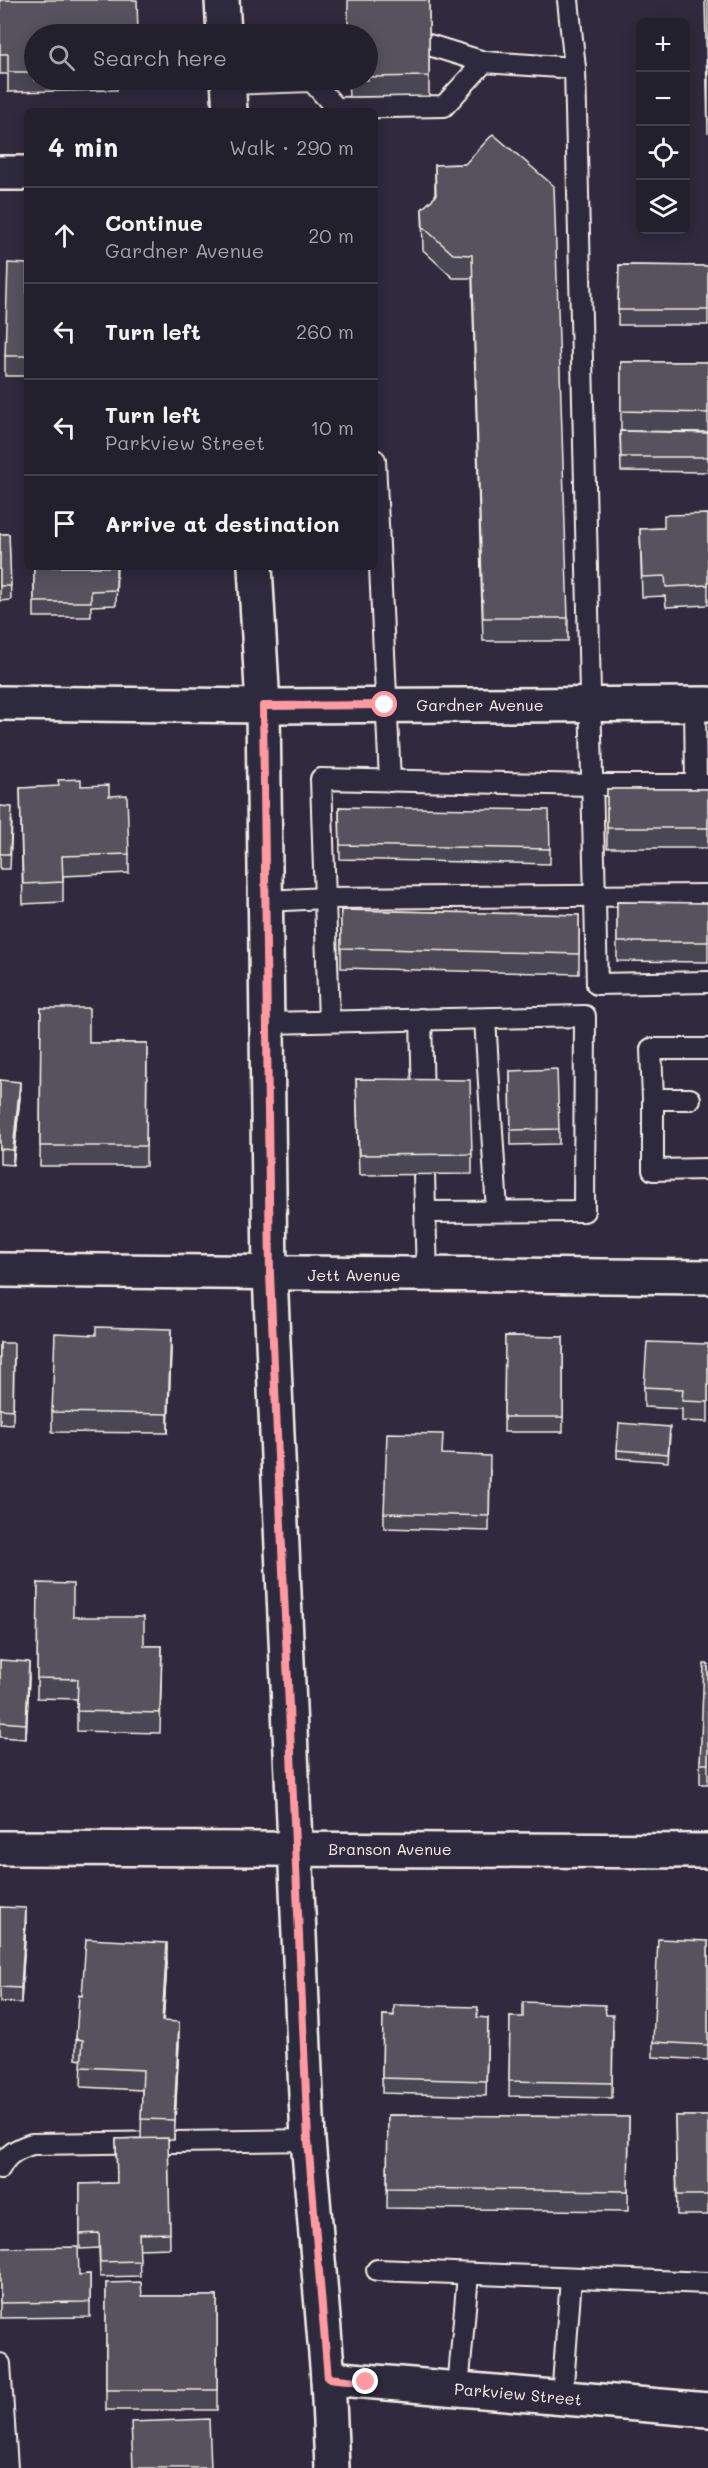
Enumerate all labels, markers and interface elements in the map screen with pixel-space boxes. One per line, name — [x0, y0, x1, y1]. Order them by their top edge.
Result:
map controls — [636, 18, 690, 234]
button: + — [636, 18, 690, 72]
search box — [24, 24, 378, 90]
icon: search — [45, 41, 78, 74]
text: Search here — [93, 43, 227, 72]
button: − — [636, 72, 690, 126]
button: locate — [636, 126, 690, 180]
text: 4 min — [48, 130, 118, 164]
text: Walk · 290 m — [229, 134, 354, 160]
button: layers — [636, 180, 690, 234]
text: Continue — [105, 208, 203, 237]
icon: ahead — [48, 219, 81, 252]
text: 20 m — [308, 222, 354, 248]
text: Gardner Avenue — [105, 237, 264, 263]
icon: left — [48, 315, 81, 348]
text: Turn left — [105, 317, 201, 346]
text: 260 m — [296, 318, 354, 344]
text: Turn left — [105, 400, 201, 429]
icon: left — [48, 411, 81, 444]
text: 10 m — [310, 414, 354, 440]
text: Parkview Street — [105, 429, 265, 455]
icon: arrive — [48, 507, 81, 540]
text: Arrive at destination — [105, 509, 340, 538]
route start — [371, 691, 397, 717]
street label: Gardner Avenue — [416, 694, 544, 715]
street label: Jett Avenue — [307, 1264, 401, 1285]
street label: Branson Avenue — [328, 1838, 452, 1859]
route end — [352, 2368, 378, 2394]
street label: Parkview Street — [453, 2377, 583, 2410]

